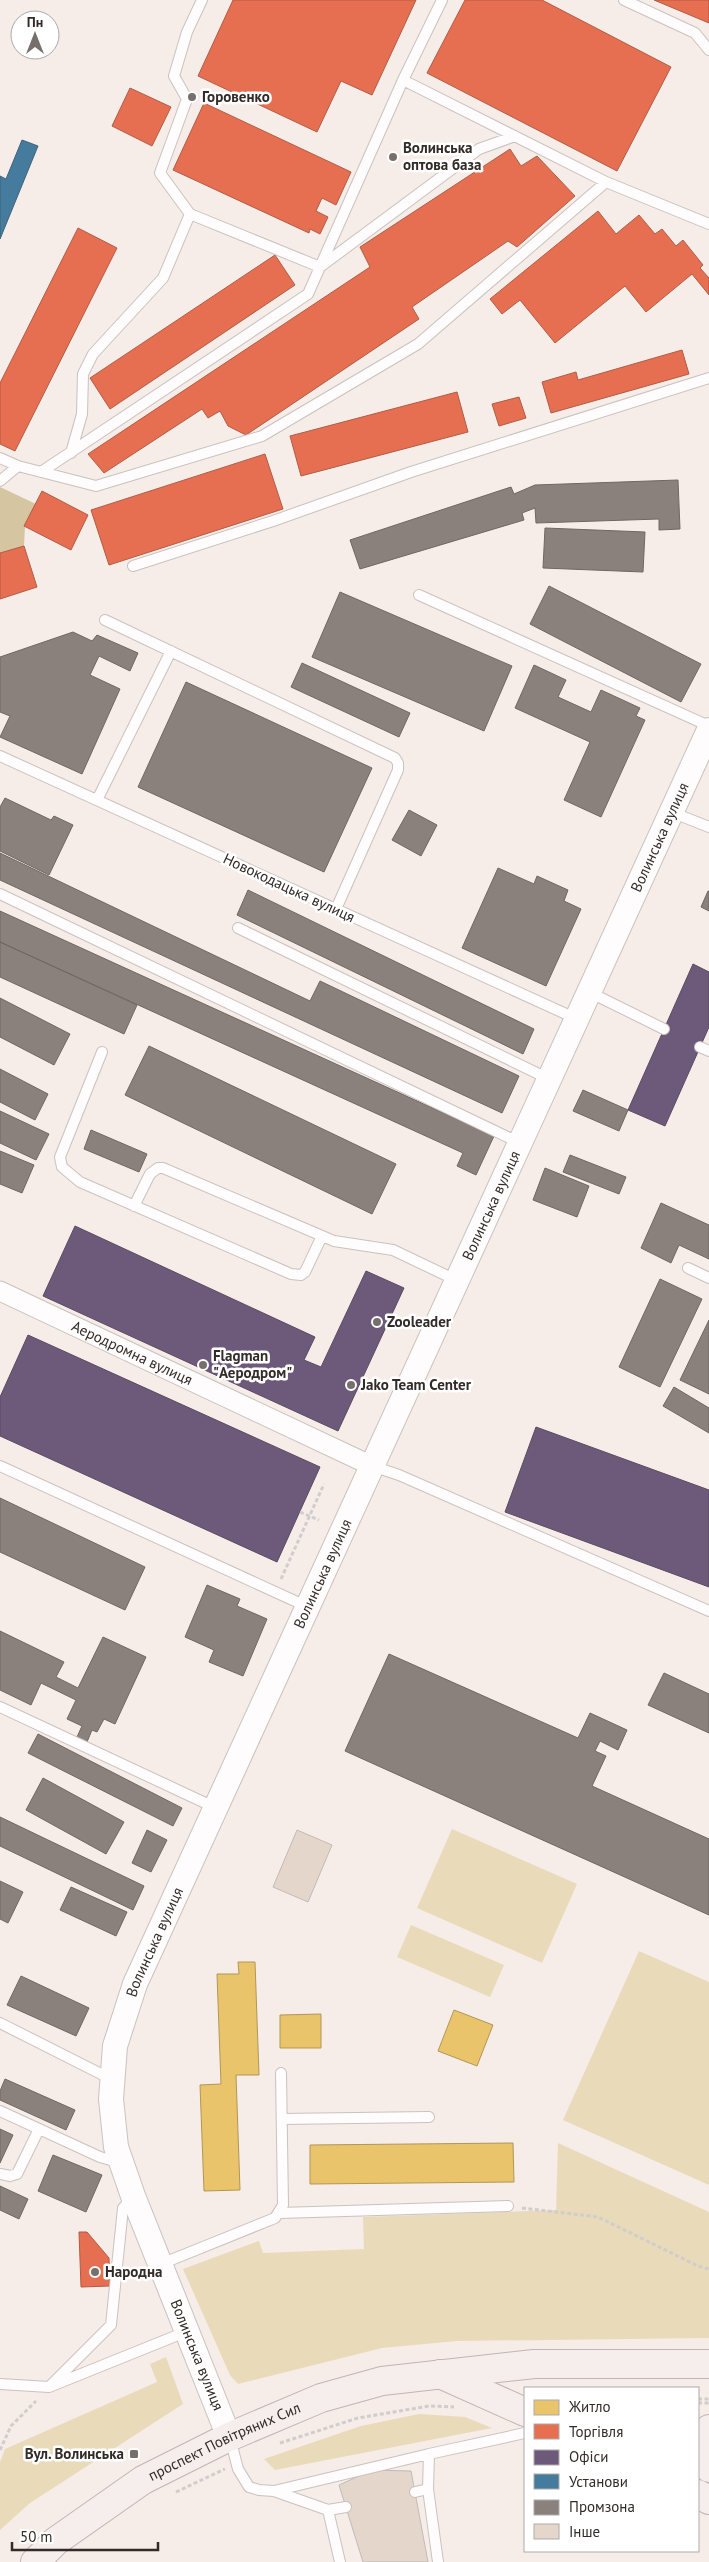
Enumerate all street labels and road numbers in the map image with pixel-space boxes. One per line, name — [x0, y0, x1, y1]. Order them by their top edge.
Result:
street label: Волинська вулиця — [626, 779, 693, 895]
street label: Новокодацька вулиця — [220, 849, 358, 926]
street label: Волинська вулиця — [458, 1148, 524, 1263]
street label: Аеродромна вулиця — [69, 1316, 196, 1389]
street label: Волинська вулиця — [289, 1516, 356, 1631]
street label: Волинська вулиця — [121, 1884, 187, 1999]
street label: Волинська вулиця — [167, 2296, 228, 2413]
street label: проспект Повітряних Сил — [145, 2398, 303, 2485]

